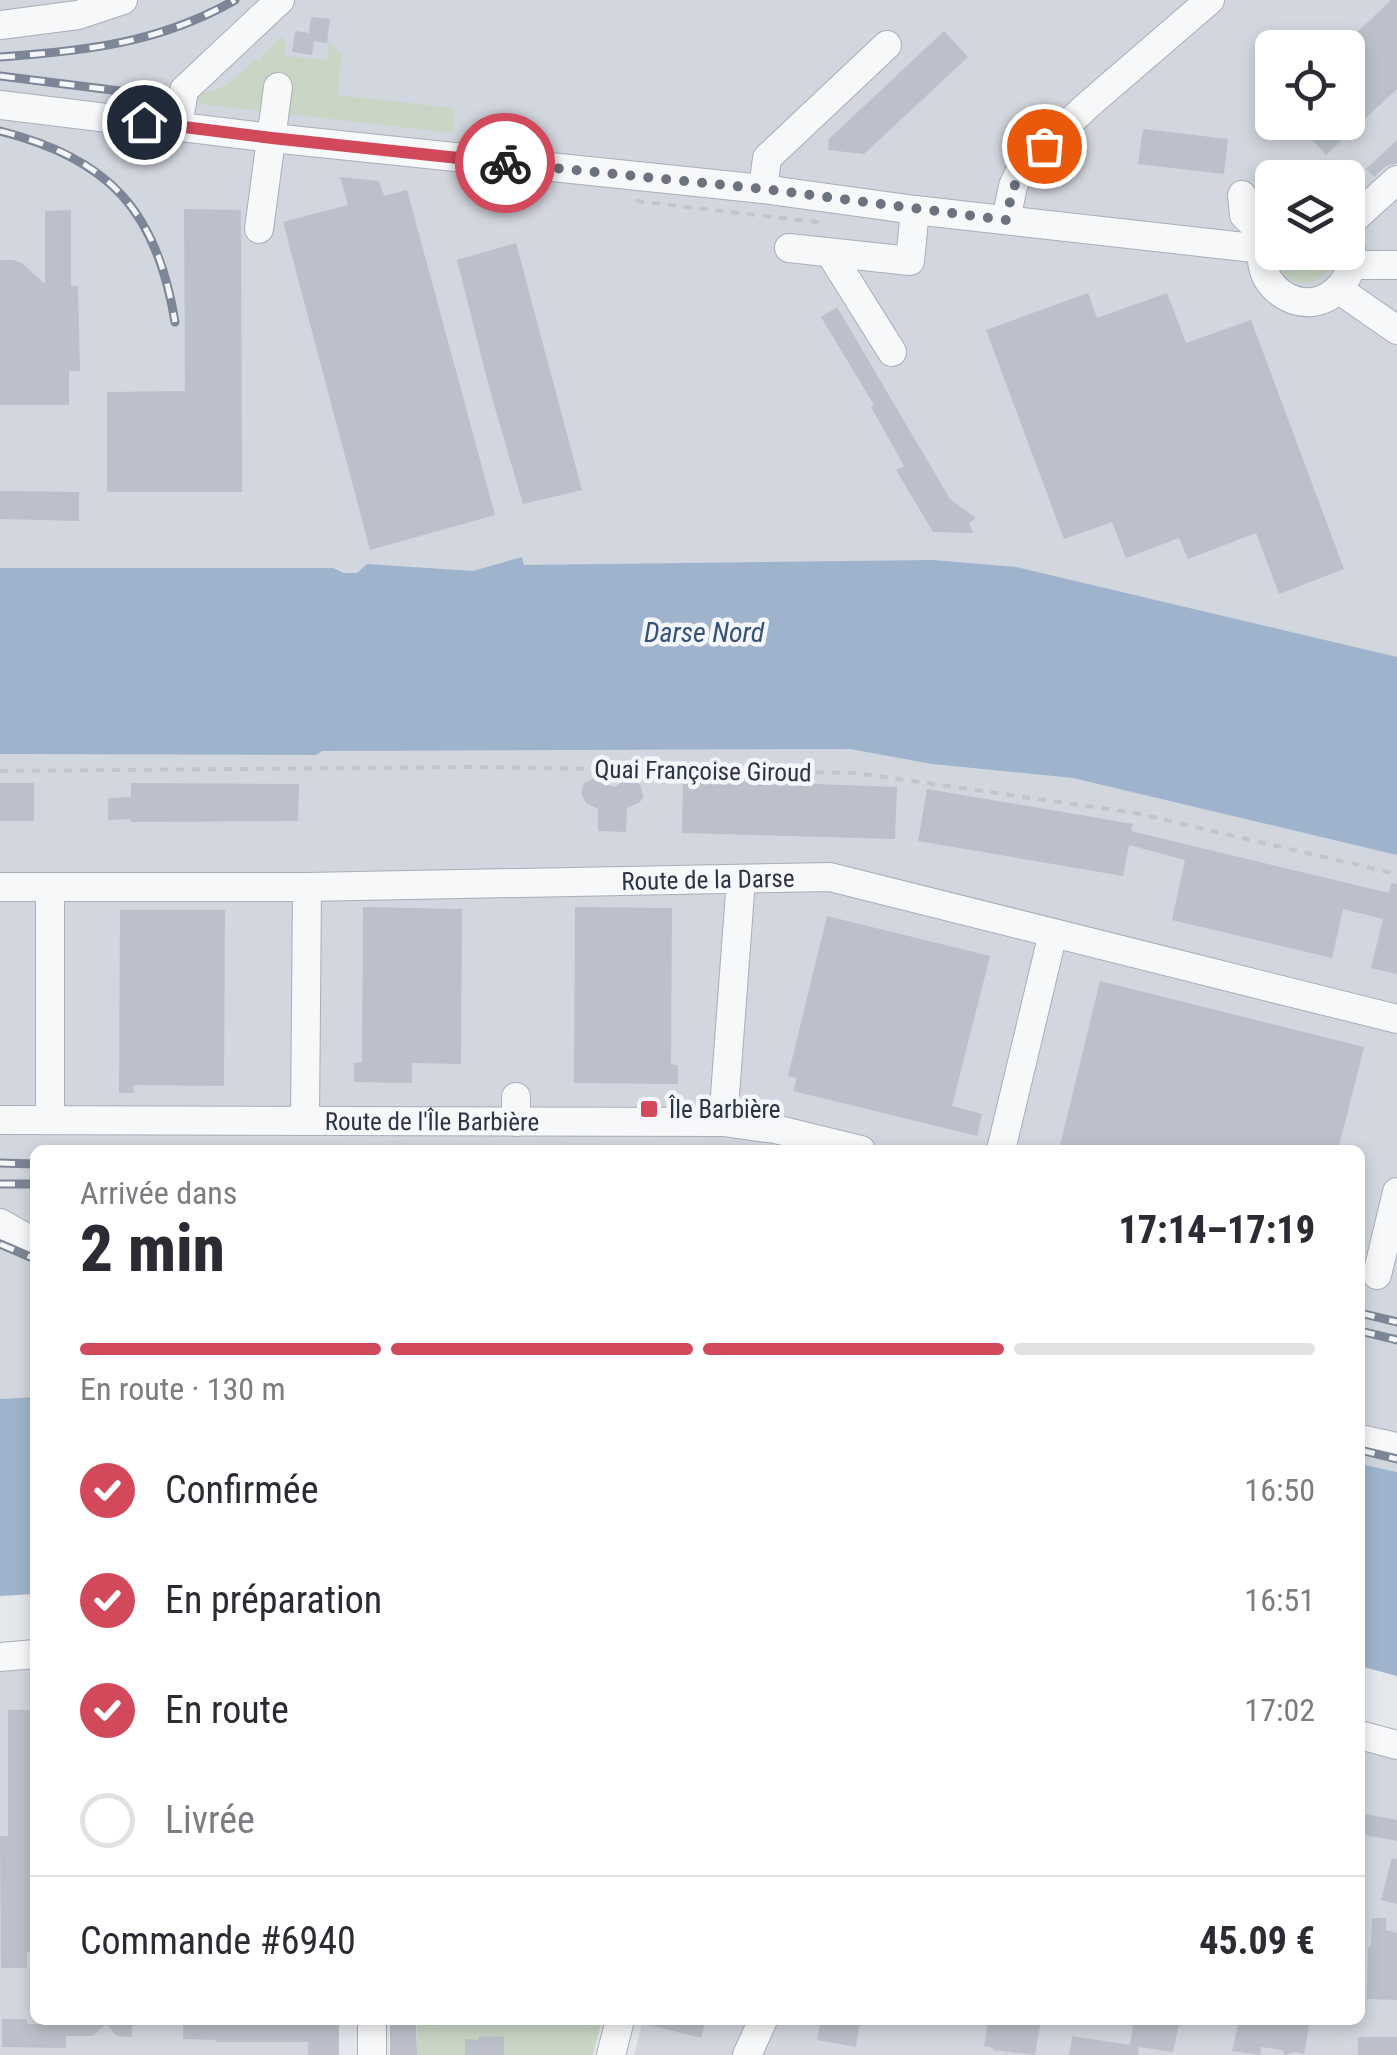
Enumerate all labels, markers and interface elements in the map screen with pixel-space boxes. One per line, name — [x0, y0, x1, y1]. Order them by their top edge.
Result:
map controls — [1255, 30, 1365, 270]
button: locate — [1255, 30, 1365, 140]
pin — [102, 80, 187, 165]
icon: home — [117, 95, 172, 150]
pin — [1002, 104, 1087, 189]
courier — [455, 113, 555, 213]
icon: bag — [1017, 119, 1072, 174]
icon: bike — [478, 136, 533, 191]
button: layers — [1255, 160, 1365, 270]
water label: Darse Nord — [644, 616, 765, 649]
street label: Quai Françoise Giroud — [594, 755, 812, 787]
street label: Route de la Darse — [621, 863, 795, 895]
place label: Île Barbière — [668, 1094, 781, 1124]
marker: Île Barbière — [638, 1098, 660, 1120]
street label: Route de l'Île Barbière — [325, 1106, 539, 1136]
text: Arrivée dans — [80, 1174, 237, 1212]
text: 17:14–17:19 — [1118, 1208, 1315, 1252]
text: 2 min — [80, 1211, 225, 1287]
text: En route · 130 m — [80, 1370, 286, 1408]
icon: check — [80, 1463, 135, 1518]
text: Confirmée — [165, 1468, 318, 1512]
text: 16:50 — [1244, 1471, 1315, 1509]
icon: check — [80, 1573, 135, 1628]
text: En préparation — [165, 1578, 382, 1622]
text: 16:51 — [1244, 1581, 1315, 1619]
icon: check — [80, 1683, 135, 1738]
text: En route — [165, 1688, 289, 1732]
text: 17:02 — [1244, 1691, 1315, 1729]
text: Livrée — [165, 1798, 255, 1842]
text: Commande #6940 — [80, 1919, 356, 1963]
text: 45.09 € — [1199, 1919, 1315, 1963]

